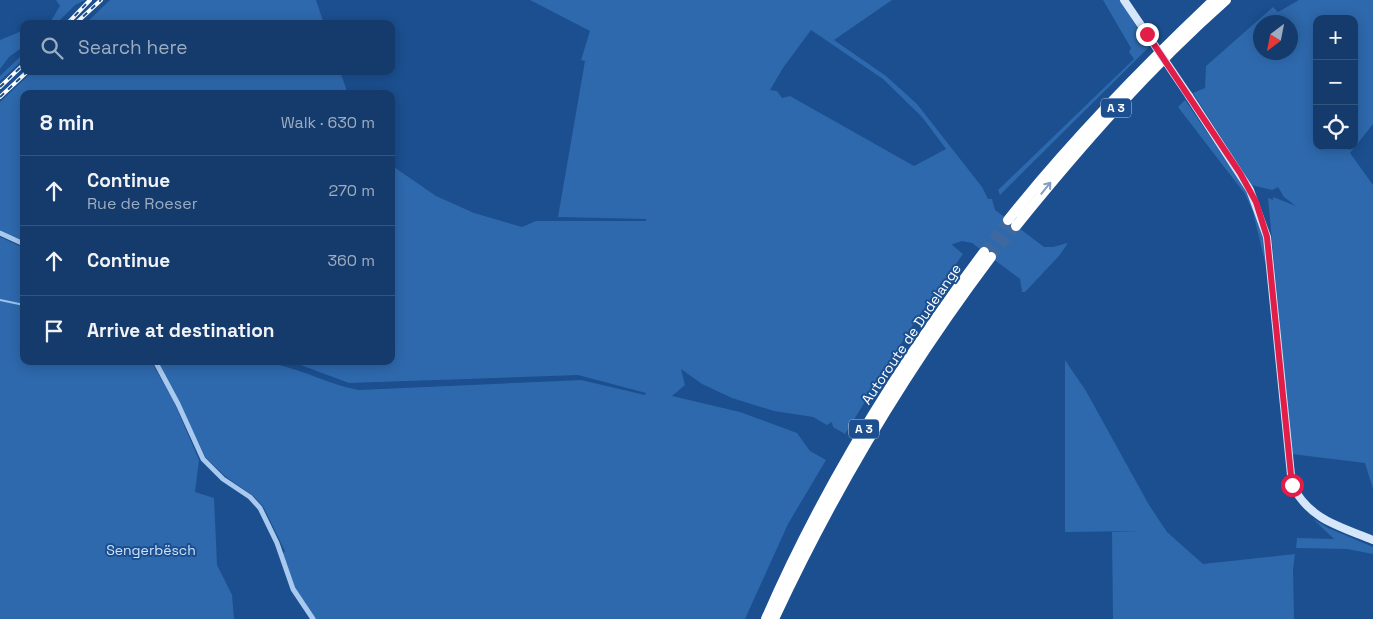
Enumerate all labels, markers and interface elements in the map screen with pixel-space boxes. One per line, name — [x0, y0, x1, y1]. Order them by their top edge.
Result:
north arrow — [1253, 15, 1298, 60]
map controls — [1313, 15, 1358, 150]
button: + — [1313, 15, 1358, 60]
search box — [20, 20, 395, 75]
route end — [1136, 23, 1159, 46]
icon: search — [38, 34, 66, 62]
text: Search here — [78, 35, 188, 60]
button: − — [1313, 60, 1358, 105]
road number: A 3 — [1101, 99, 1131, 118]
button: locate — [1313, 105, 1358, 150]
text: 8 min — [40, 109, 94, 136]
text: Walk · 630 m — [281, 112, 375, 133]
text: Continue — [87, 168, 170, 193]
icon: ahead — [40, 177, 68, 205]
text: 270 m — [328, 180, 375, 201]
one-way arrow — [1041, 182, 1052, 195]
text: Rue de Roeser — [87, 193, 198, 214]
icon: ahead — [40, 247, 68, 275]
text: Continue — [87, 248, 170, 273]
text: 360 m — [327, 250, 375, 271]
street label: Autoroute de Dudelange — [857, 260, 965, 408]
icon: arrive — [40, 317, 68, 345]
text: Arrive at destination — [87, 318, 275, 343]
road number: A 3 — [849, 419, 879, 438]
route start — [1281, 474, 1304, 497]
park label: Sengerbësch — [106, 541, 196, 559]

